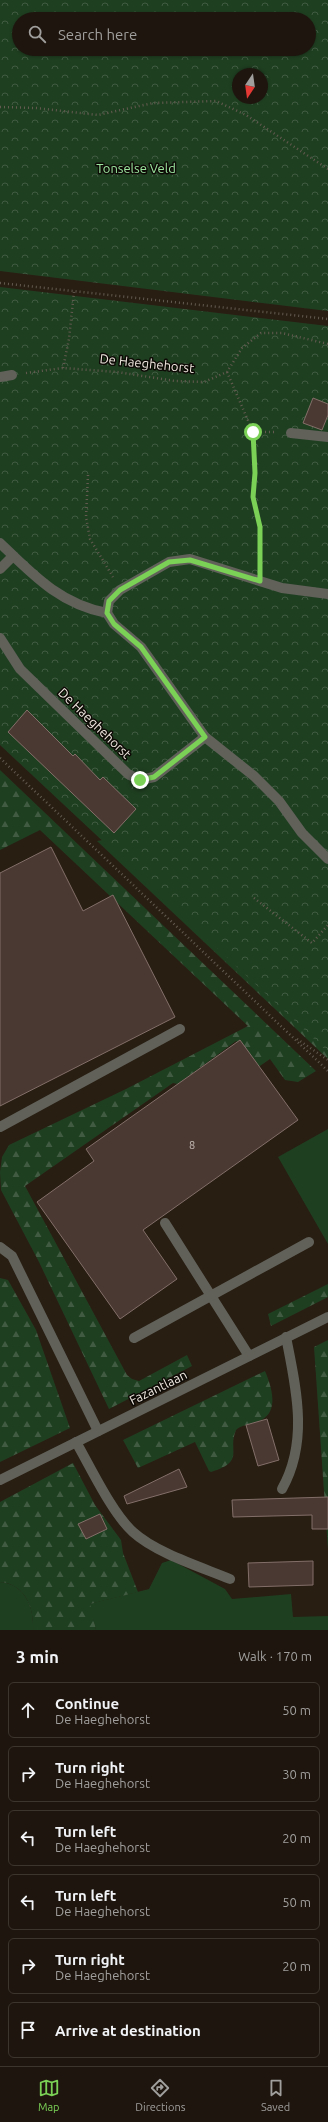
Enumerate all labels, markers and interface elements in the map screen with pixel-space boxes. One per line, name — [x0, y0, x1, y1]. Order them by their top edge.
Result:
search box — [12, 12, 316, 56]
icon: search — [26, 23, 48, 45]
text: Search here — [58, 26, 137, 43]
north arrow — [232, 68, 268, 104]
park label: Tonselse Veld — [96, 161, 176, 175]
street label: De Haeghehorst — [99, 351, 195, 375]
route start — [244, 423, 262, 441]
street label: De Haeghehorst — [56, 685, 134, 761]
route end — [131, 771, 149, 789]
house number: 8 — [189, 1139, 195, 1151]
street label: Fazantlaan — [127, 1367, 189, 1407]
text: 3 min — [16, 1647, 59, 1666]
text: Walk · 170 m — [238, 1649, 312, 1663]
text: Continue — [55, 1695, 119, 1712]
icon: ahead — [17, 1699, 39, 1721]
text: 50 m — [282, 1703, 311, 1717]
text: De Haeghehorst — [55, 1712, 150, 1726]
text: Turn right — [55, 1759, 125, 1776]
icon: right — [17, 1763, 39, 1785]
text: 30 m — [282, 1767, 311, 1781]
text: De Haeghehorst — [55, 1776, 150, 1790]
text: Turn left — [55, 1823, 116, 1840]
icon: left — [17, 1827, 39, 1849]
text: 20 m — [282, 1831, 311, 1845]
text: De Haeghehorst — [55, 1840, 150, 1854]
text: Turn left — [55, 1887, 116, 1904]
icon: left — [17, 1891, 39, 1913]
text: 50 m — [282, 1895, 311, 1909]
text: De Haeghehorst — [55, 1904, 150, 1918]
text: Turn right — [55, 1951, 125, 1968]
icon: right — [17, 1955, 39, 1977]
text: 20 m — [282, 1959, 311, 1973]
text: De Haeghehorst — [55, 1968, 150, 1982]
icon: arrive — [17, 2019, 39, 2041]
text: Arrive at destination — [55, 2022, 201, 2039]
tab: Map — [38, 2077, 60, 2113]
tab: Directions — [135, 2077, 185, 2113]
tab: Saved — [261, 2077, 290, 2113]

